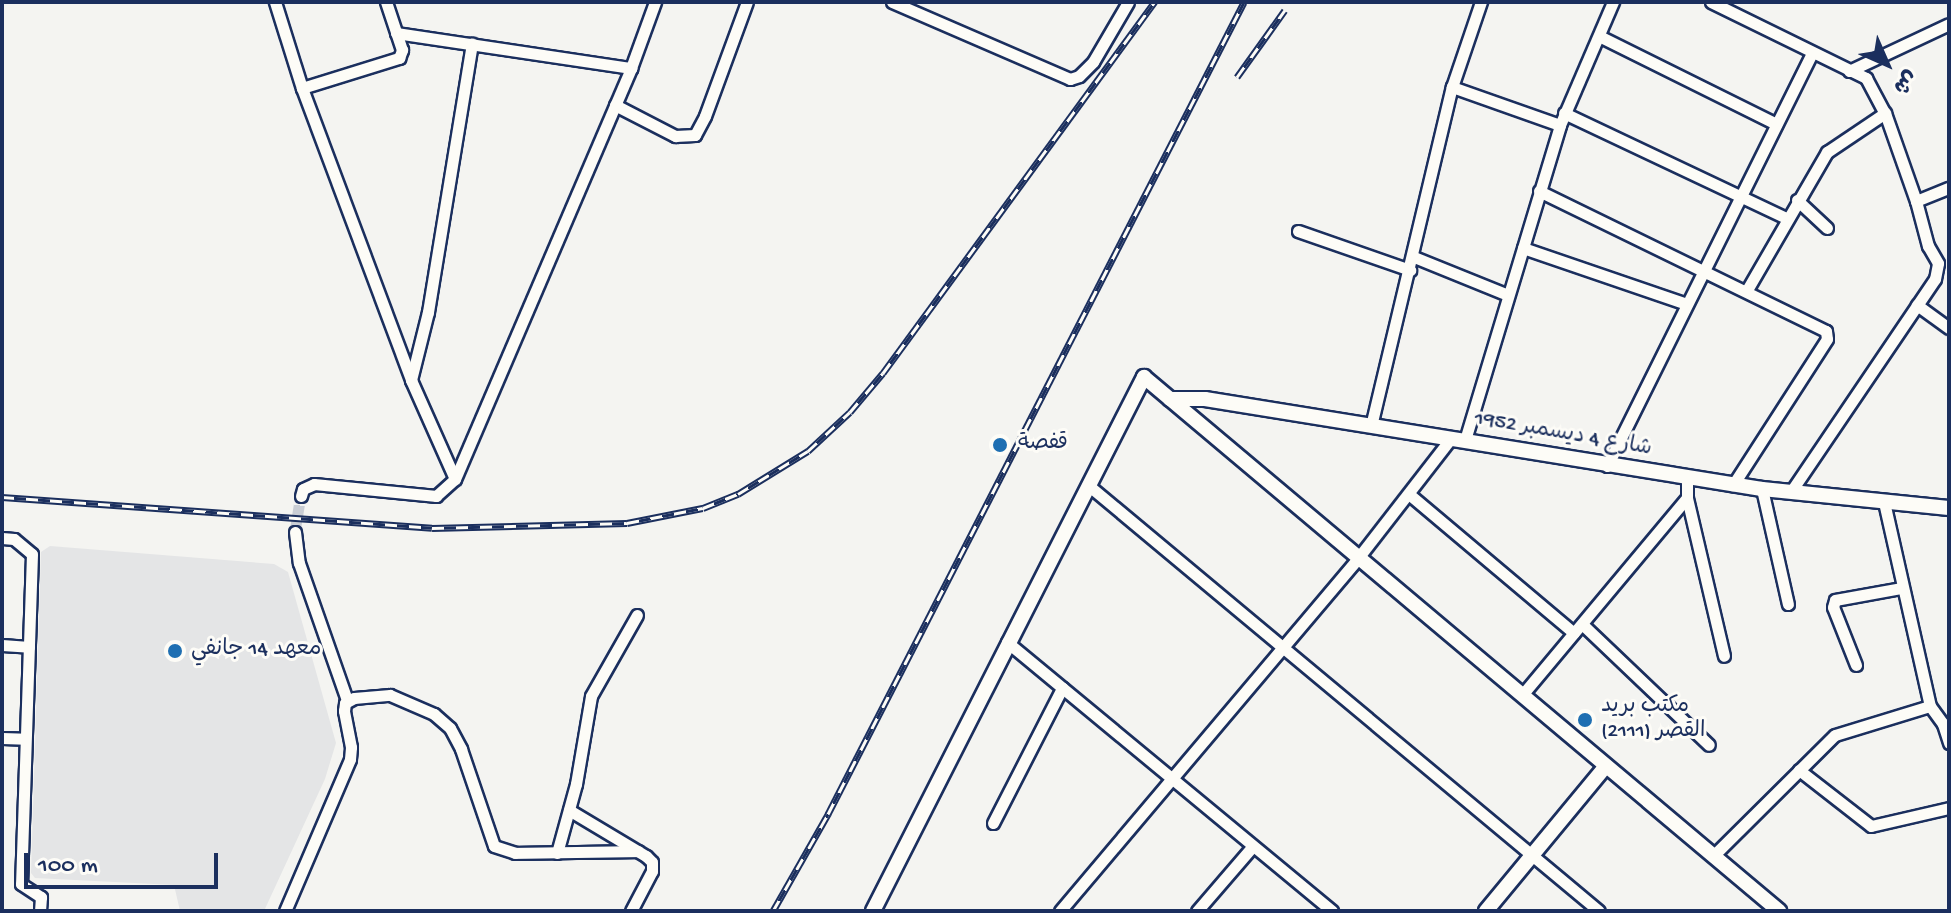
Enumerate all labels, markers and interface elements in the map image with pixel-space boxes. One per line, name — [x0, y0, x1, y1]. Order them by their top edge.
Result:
north arrow — [1847, 24, 1927, 104]
text: ش — [1886, 63, 1922, 99]
street label: شارع 4 ديسمبر 1952 — [1472, 406, 1654, 464]
place label: قفصة — [1018, 432, 1068, 458]
marker: قفصة — [989, 434, 1011, 456]
place label: معهد 14 جانفي — [191, 638, 321, 664]
marker: معهد 14 جانفي — [166, 642, 184, 660]
place label: مكتب بريد القصر (2111) — [1601, 694, 1705, 746]
marker: مكتب بريد القصر (2111) — [1576, 711, 1594, 729]
scale bar — [28, 837, 222, 887]
text: 100 m — [38, 852, 98, 881]

